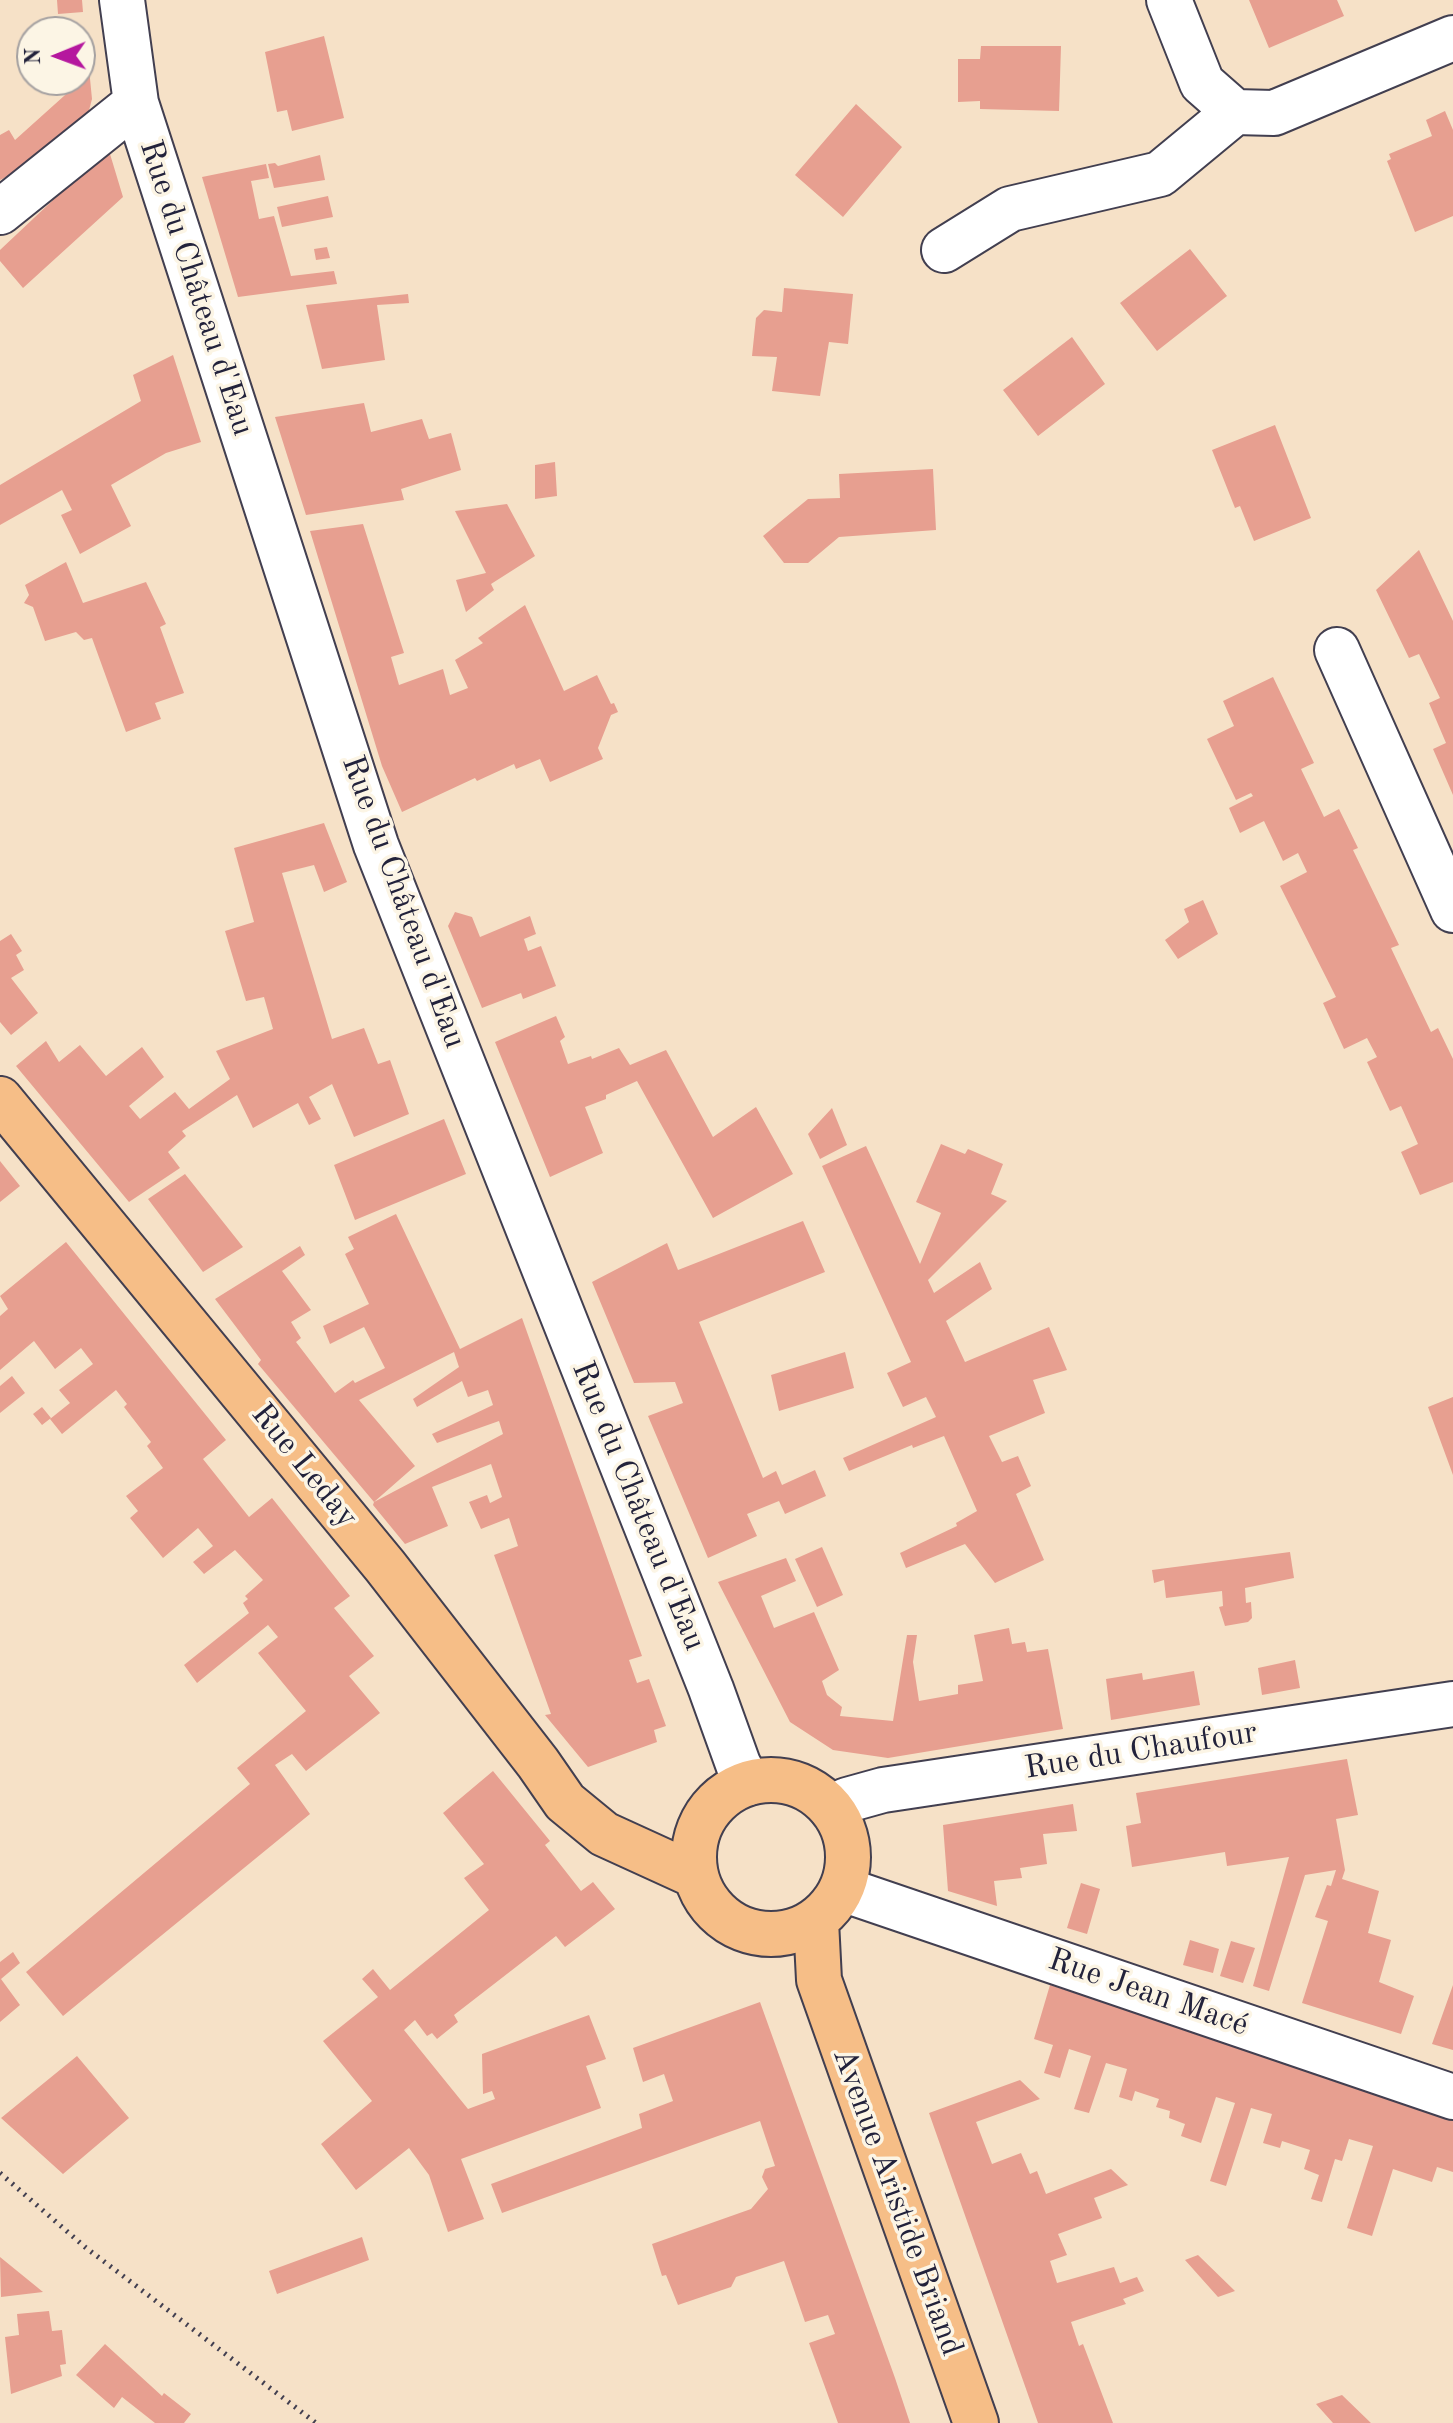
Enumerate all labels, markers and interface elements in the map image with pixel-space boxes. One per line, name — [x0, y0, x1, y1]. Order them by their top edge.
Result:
north arrow — [16, 16, 96, 96]
text: N — [23, 48, 45, 65]
street label: Rue du Château d'Eau — [130, 135, 262, 441]
street label: Rue du Château d'Eau — [332, 751, 474, 1053]
street label: Rue du Château d'Eau — [562, 1356, 714, 1656]
street label: Rue Leday — [242, 1396, 366, 1536]
street label: Rue du Chaufour — [1022, 1714, 1260, 1788]
street label: Rue Jean Macé — [1043, 1941, 1253, 2045]
street label: Avenue Aristide Briand — [823, 2043, 971, 2361]

